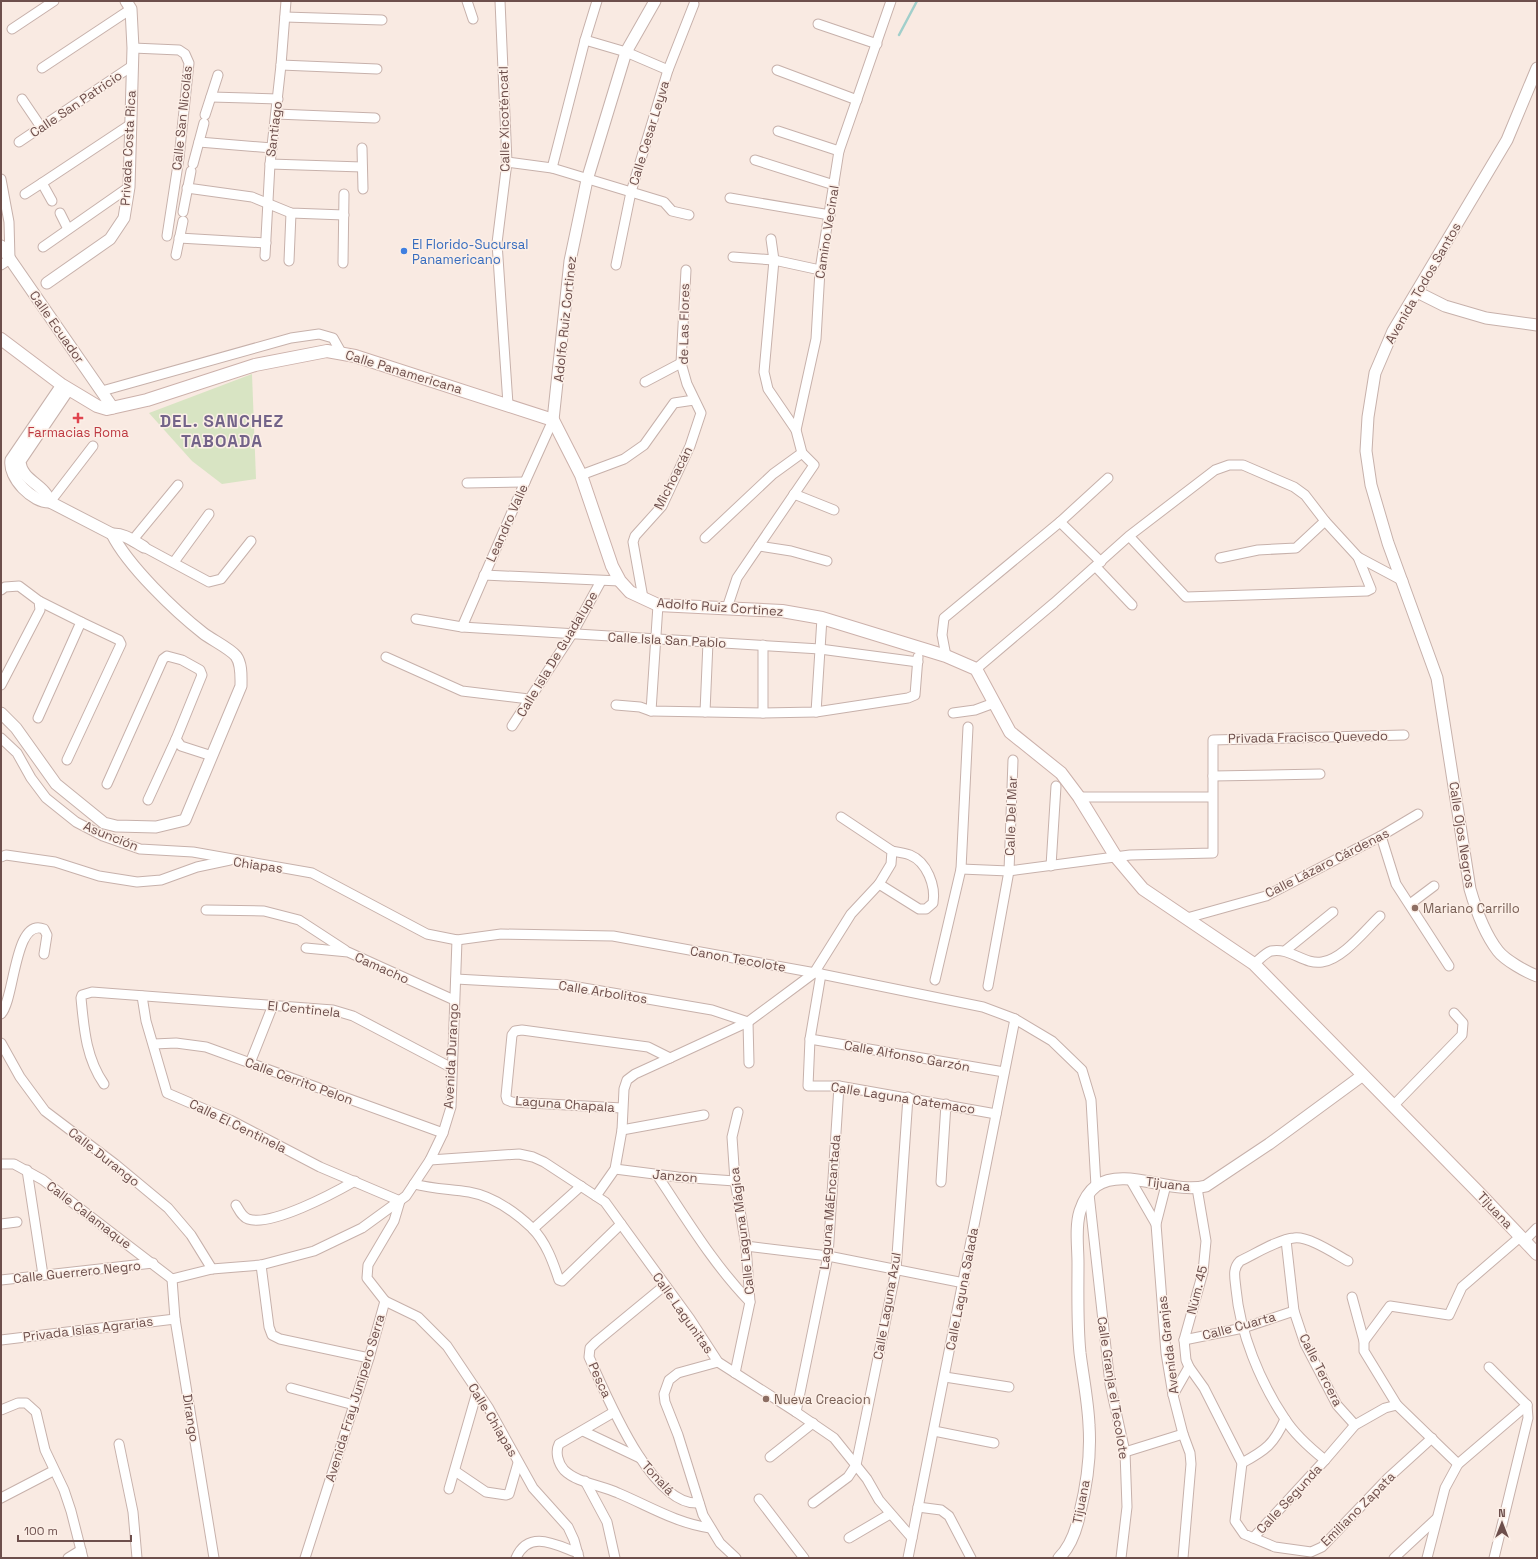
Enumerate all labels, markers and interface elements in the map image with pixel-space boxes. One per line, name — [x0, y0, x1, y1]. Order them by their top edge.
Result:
street label: Calle San Nicolás — [168, 65, 196, 171]
street label: Calle Xicoténcatl — [495, 66, 513, 172]
street label: Calle San Patricio — [27, 67, 125, 141]
street label: Calle Cesar Leyva — [625, 78, 673, 187]
street label: Privada Costa Rica — [116, 89, 140, 206]
street label: Santiago — [262, 100, 286, 158]
street label: Camino Vecinal — [811, 184, 843, 280]
street label: Avenida Todos Santos — [1381, 219, 1465, 347]
place label: El Florido-Sucursal Panamericano — [412, 236, 528, 268]
marker: El Florido-Sucursal Panamericano — [399, 246, 409, 256]
street label: Adolfo Ruiz Cortinez — [550, 255, 580, 383]
street label: de Las Flores — [675, 283, 693, 365]
street label: Calle Ecuador — [26, 287, 88, 367]
street label: Calle Panamericana — [343, 346, 465, 398]
district label: DEL. SANCHEZ TABOADA — [160, 410, 284, 452]
marker: Farmacias Roma — [73, 413, 83, 423]
place label: Farmacias Roma — [27, 424, 129, 441]
street label: Michoacán — [650, 444, 696, 512]
street label: Leandro Valle — [482, 481, 532, 565]
street label: Calle Isla De Guadalupe — [513, 588, 601, 720]
street label: Adolfo Ruiz Cortinez — [656, 594, 784, 620]
street label: Calle Isla San Pablo — [607, 628, 727, 652]
street label: Privada Fracisco Quevedo — [1228, 727, 1388, 747]
street label: Calle Del Mar — [1001, 776, 1021, 856]
street label: Calle Ojos Negros — [1445, 781, 1479, 890]
street label: Asunción — [81, 817, 141, 855]
street label: Calle Lázaro Cárdenas — [1262, 824, 1392, 902]
street label: Chiapas — [232, 853, 284, 877]
place label: Mariano Carrillo — [1423, 900, 1520, 917]
marker: Mariano Carrillo — [1410, 903, 1420, 913]
street label: Canon Tecolote — [689, 942, 787, 976]
street label: Camacho — [352, 948, 412, 988]
street label: Calle Arbolitos — [557, 977, 649, 1007]
street label: El Centinela — [267, 997, 342, 1021]
street label: Avenida Durango — [440, 1003, 462, 1109]
street label: Calle Alfonso Garzón — [843, 1037, 971, 1075]
street label: Calle Cerrito Pelon — [243, 1054, 355, 1108]
street label: Calle Laguna Catemaco — [830, 1078, 976, 1118]
street label: Laguna Chapala — [515, 1092, 616, 1116]
street label: Calle El Centinela — [186, 1095, 290, 1157]
street label: Calle Durango — [65, 1124, 143, 1190]
street label: Laguna MáEncantada — [816, 1133, 844, 1270]
street label: Janzon — [652, 1166, 698, 1186]
street label: Calle Laguna Mágica — [726, 1166, 758, 1296]
street label: Tijuana — [1145, 1173, 1192, 1195]
street label: Calle Calamaque — [43, 1177, 135, 1253]
street label: Tijuana — [1474, 1188, 1517, 1233]
street label: Calle Laguna Salada — [942, 1226, 982, 1352]
street label: Calle Laguna Azul — [869, 1251, 905, 1361]
street label: Calle Guerrero Negro — [12, 1257, 142, 1287]
street label: Núm. 45 — [1183, 1264, 1211, 1316]
street label: Calle Lagunitas — [649, 1269, 717, 1357]
street label: Avenida Granjas — [1154, 1295, 1182, 1395]
street label: Calle Cuarta — [1200, 1308, 1278, 1344]
street label: Avenida Fray Junipero Serra — [321, 1312, 389, 1484]
street label: Privada Islas Agrarias — [22, 1313, 154, 1345]
street label: Calle Granja el Tecolote — [1093, 1316, 1133, 1460]
street label: Calle Tercera — [1295, 1331, 1347, 1410]
street label: Pesca — [585, 1359, 616, 1401]
street label: Calle Chiapas — [464, 1380, 522, 1460]
place label: Nueva Creacion — [774, 1391, 871, 1408]
street label: Dirango — [179, 1393, 203, 1443]
marker: Nueva Creacion — [761, 1394, 771, 1404]
street label: Tonalá — [638, 1457, 678, 1499]
street label: Calle Segunda — [1252, 1460, 1326, 1537]
street label: Emiliano Zapata — [1317, 1468, 1399, 1550]
street label: Tijuana — [1068, 1478, 1094, 1526]
north arrow — [1482, 1503, 1522, 1543]
text: N — [1498, 1506, 1506, 1520]
scale bar — [18, 1517, 131, 1543]
text: 100 m — [24, 1523, 58, 1539]

